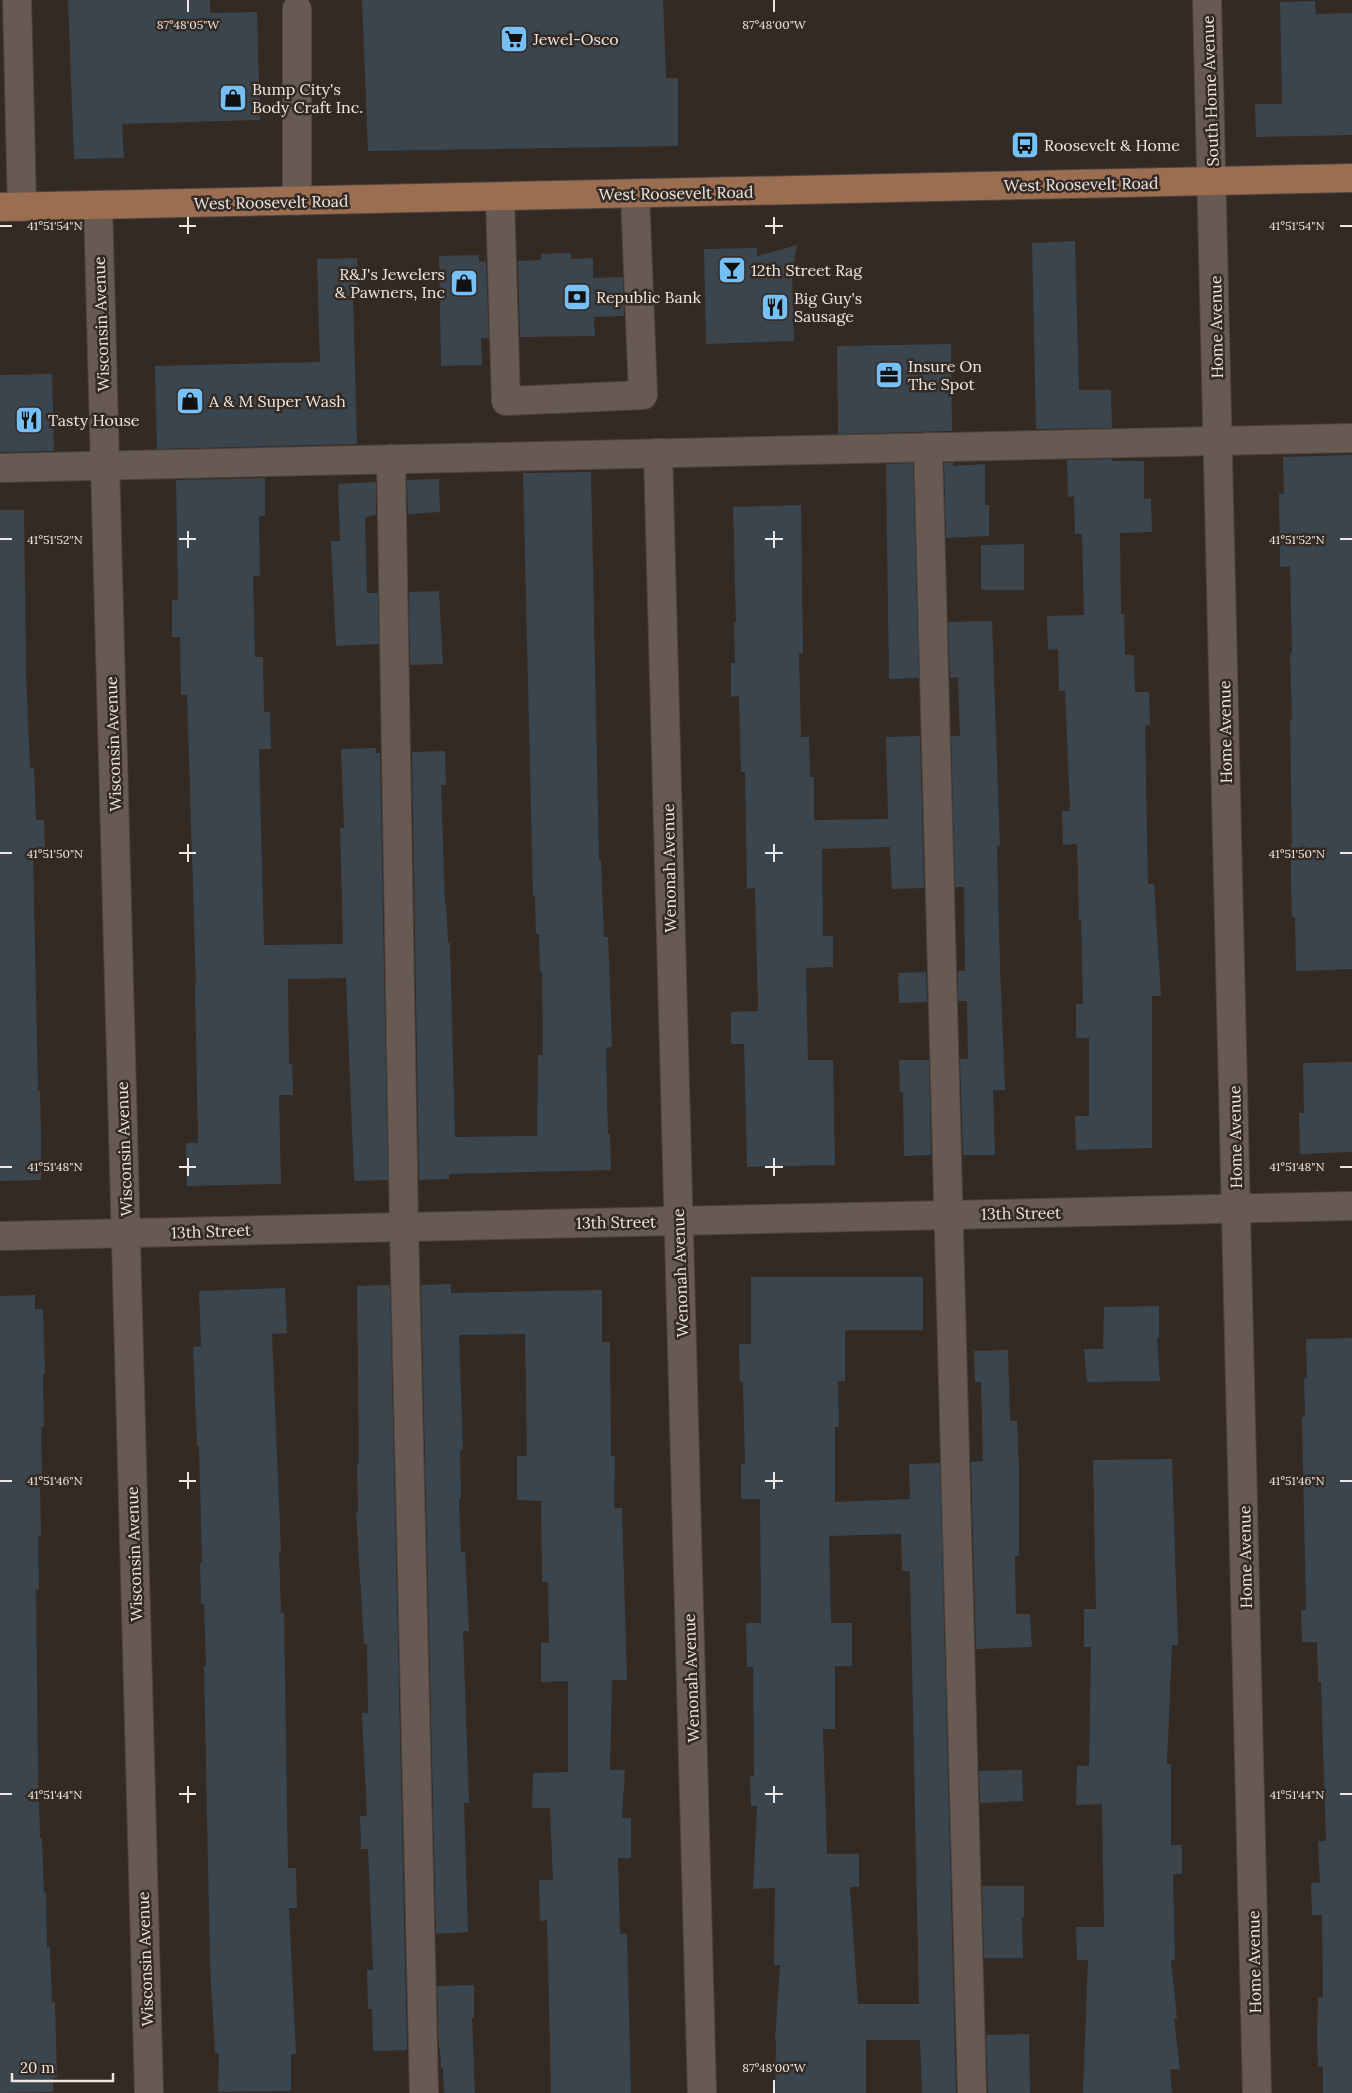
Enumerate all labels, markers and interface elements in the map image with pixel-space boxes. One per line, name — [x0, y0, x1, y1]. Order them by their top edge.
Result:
street label: South Home Avenue — [1197, 15, 1223, 167]
text: 87°48'05"W — [157, 17, 220, 32]
text: 87°48'00"W — [742, 17, 807, 32]
supermarket icon: Jewel-Osco — [499, 24, 529, 54]
place label: Jewel-Osco — [532, 29, 619, 49]
place label: Bump City's Body Craft Inc. — [252, 79, 363, 117]
shop icon: Bump City's Body Craft Inc. — [218, 83, 248, 113]
bus stop icon: Roosevelt & Home — [1010, 130, 1040, 160]
place label: Roosevelt & Home — [1044, 135, 1180, 155]
street label: West Roosevelt Road — [1003, 173, 1159, 195]
street label: West Roosevelt Road — [598, 182, 754, 204]
street label: West Roosevelt Road — [193, 191, 349, 213]
text: 41°51'54"N — [27, 218, 83, 233]
text: 41°51'54"N — [1269, 218, 1325, 233]
bar icon: 12th Street Rag — [717, 255, 747, 285]
street label: Wisconsin Avenue — [89, 256, 113, 392]
place label: 12th Street Rag — [751, 260, 863, 280]
place label: R&J's Jewelers & Pawners, Inc — [335, 264, 445, 302]
shop icon: R&J's Jewelers & Pawners, Inc — [449, 268, 479, 298]
street label: Home Avenue — [1205, 275, 1227, 379]
bank icon: Republic Bank — [562, 282, 592, 312]
place label: Republic Bank — [596, 287, 702, 307]
place label: Big Guy's Sausage — [794, 288, 862, 326]
restaurant icon: Big Guy's Sausage — [760, 292, 790, 322]
place label: Insure On The Spot — [908, 356, 982, 394]
office icon: Insure On The Spot — [874, 360, 904, 390]
shop icon: A & M Super Wash — [175, 386, 205, 416]
place label: A & M Super Wash — [208, 391, 346, 411]
restaurant icon: Tasty House — [14, 405, 44, 435]
place label: Tasty House — [48, 410, 140, 430]
text: 41°51'52"N — [27, 532, 83, 547]
text: 41°51'52"N — [1269, 532, 1325, 547]
street label: Wisconsin Avenue — [101, 676, 125, 812]
street label: Home Avenue — [1214, 680, 1236, 784]
street label: Wenonah Avenue — [658, 803, 680, 933]
text: 41°51'50"N — [27, 846, 83, 861]
text: 41°51'50"N — [1269, 846, 1325, 861]
street label: Wisconsin Avenue — [112, 1081, 136, 1217]
street label: Home Avenue — [1224, 1085, 1246, 1189]
text: 41°51'48"N — [27, 1159, 83, 1174]
text: 41°51'48"N — [1269, 1159, 1325, 1174]
street label: 13th Street — [981, 1202, 1062, 1224]
street label: Wenonah Avenue — [668, 1208, 692, 1338]
street label: 13th Street — [576, 1211, 657, 1233]
street label: 13th Street — [171, 1220, 252, 1242]
text: 41°51'46"N — [27, 1473, 83, 1488]
text: 41°51'46"N — [1269, 1473, 1325, 1488]
street label: Wisconsin Avenue — [122, 1486, 146, 1622]
street label: Home Avenue — [1234, 1505, 1256, 1609]
street label: Wenonah Avenue — [679, 1613, 703, 1743]
text: 41°51'44"N — [28, 1787, 82, 1802]
text: 41°51'44"N — [1270, 1787, 1324, 1802]
street label: Wisconsin Avenue — [133, 1891, 157, 2027]
street label: Home Avenue — [1243, 1910, 1265, 2014]
scale bar — [12, 2050, 114, 2082]
text: 20 m — [20, 2058, 55, 2077]
text: 87°48'00"W — [742, 2060, 807, 2075]

